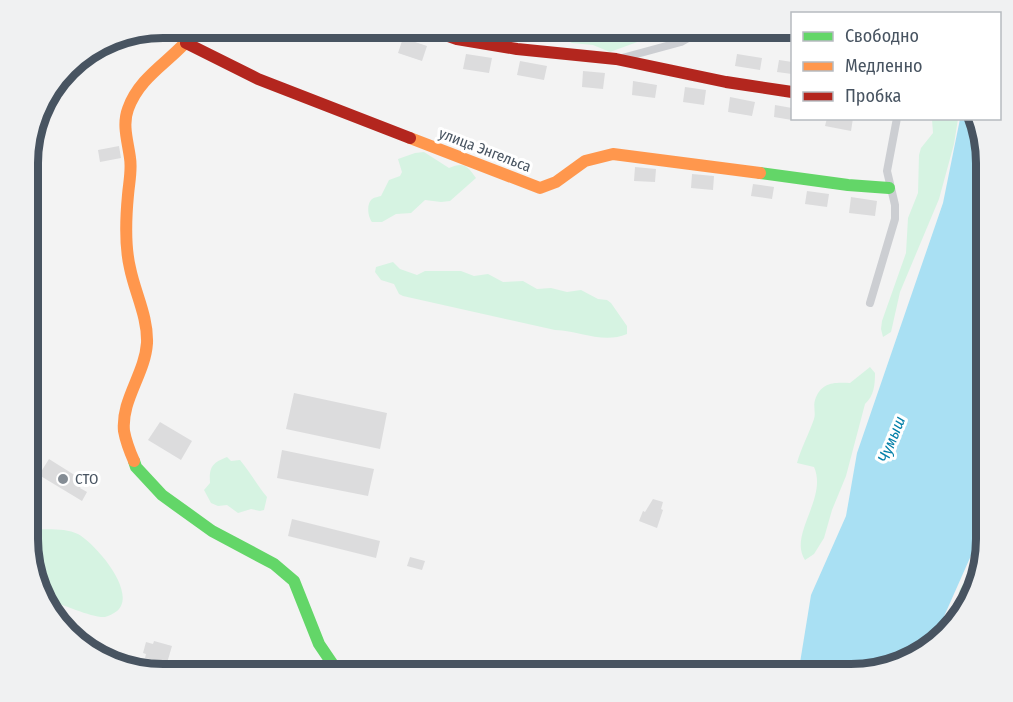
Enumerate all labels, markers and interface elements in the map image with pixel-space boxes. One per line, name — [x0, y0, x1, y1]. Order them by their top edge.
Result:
legend — [791, 12, 1001, 120]
text: Свободно — [845, 25, 919, 47]
text: Медленно — [845, 55, 923, 77]
text: Пробка — [845, 85, 901, 107]
street label: улица Энгельса — [436, 124, 534, 176]
water label: Чумыш — [874, 413, 909, 465]
place label: СТО — [75, 470, 98, 488]
marker: СТО — [56, 472, 70, 486]

